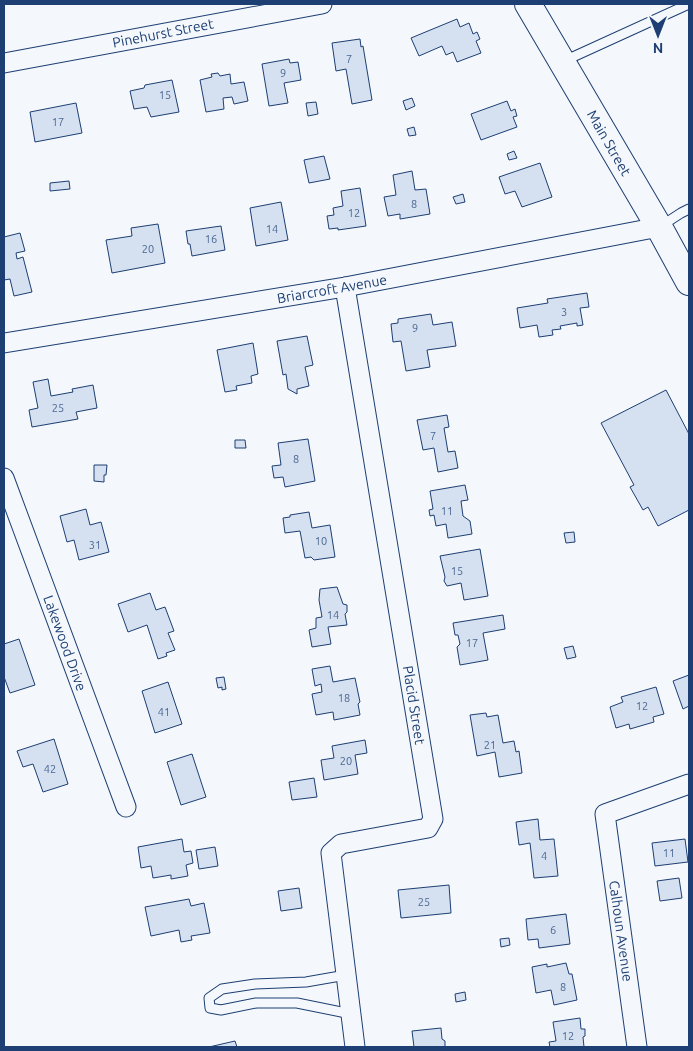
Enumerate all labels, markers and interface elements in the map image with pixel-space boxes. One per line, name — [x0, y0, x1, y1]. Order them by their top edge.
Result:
north arrow — [633, 10, 683, 60]
street label: Pinehurst Street — [111, 15, 215, 51]
text: N — [653, 40, 663, 56]
house number: 7 — [346, 53, 352, 65]
house number: 9 — [280, 67, 286, 79]
house number: 15 — [159, 89, 171, 101]
street label: Main Street — [584, 107, 634, 179]
house number: 17 — [52, 116, 64, 128]
house number: 8 — [411, 198, 417, 210]
house number: 12 — [348, 207, 360, 219]
house number: 14 — [266, 223, 278, 235]
house number: 16 — [205, 233, 217, 245]
house number: 20 — [142, 243, 154, 255]
street label: Briarcroft Avenue — [276, 271, 388, 307]
house number: 3 — [561, 306, 567, 318]
house number: 9 — [412, 322, 418, 334]
house number: 25 — [52, 402, 64, 414]
house number: 7 — [430, 430, 436, 442]
house number: 8 — [293, 453, 299, 465]
house number: 11 — [441, 505, 453, 517]
house number: 10 — [315, 535, 327, 547]
house number: 31 — [89, 539, 101, 551]
house number: 15 — [451, 565, 463, 577]
street label: Lakewood Drive — [40, 593, 90, 693]
house number: 14 — [327, 609, 339, 621]
house number: 17 — [466, 637, 478, 649]
street label: Placid Street — [400, 664, 428, 746]
house number: 18 — [338, 692, 350, 704]
house number: 12 — [636, 700, 648, 712]
house number: 41 — [158, 706, 170, 718]
house number: 21 — [484, 739, 496, 751]
house number: 20 — [340, 755, 352, 767]
house number: 42 — [44, 763, 56, 775]
house number: 11 — [663, 847, 675, 859]
house number: 4 — [541, 850, 547, 862]
street label: Calhoun Avenue — [606, 879, 636, 983]
house number: 25 — [418, 896, 430, 908]
house number: 6 — [550, 924, 556, 936]
house number: 8 — [560, 981, 566, 993]
house number: 12 — [562, 1030, 574, 1042]

